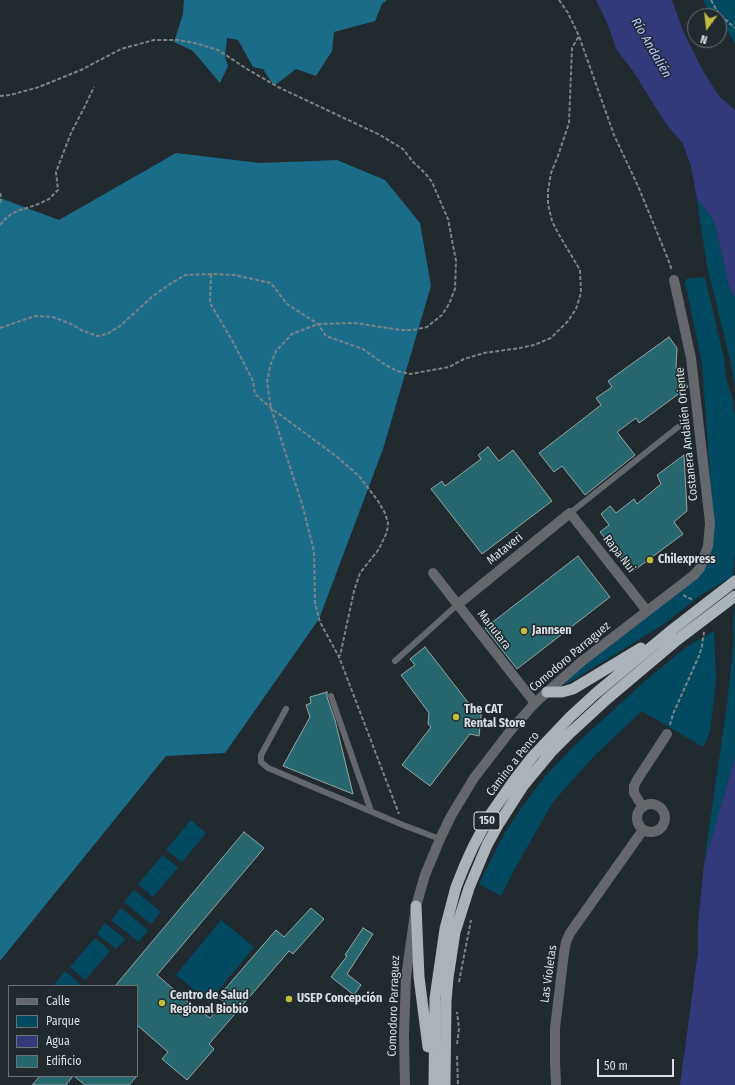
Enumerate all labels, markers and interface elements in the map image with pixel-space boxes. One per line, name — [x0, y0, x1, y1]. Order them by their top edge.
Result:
north arrow — [687, 8, 727, 48]
water label: Río Andalién — [628, 15, 674, 81]
text: N — [699, 32, 709, 46]
street label: Costanera Andalién Oriente — [673, 366, 701, 502]
street label: Mataveri — [484, 530, 526, 568]
street label: Rapa Nui — [600, 532, 638, 576]
place label: Chilexpress — [658, 553, 715, 567]
marker: Chilexpress — [645, 555, 655, 565]
street label: Manutara — [474, 607, 514, 653]
street label: Comodoro Parraguez — [527, 619, 613, 695]
place label: Jannsen — [532, 624, 572, 638]
marker: Jannsen — [519, 626, 529, 636]
place label: The CAT Rental Store — [464, 703, 525, 731]
marker: The CAT Rental Store — [451, 712, 461, 722]
street label: Camino a Penco — [483, 729, 543, 799]
road number: 150 — [474, 812, 500, 830]
street label: Las Violetas — [538, 944, 560, 1004]
street label: Comodoro Parraguez — [385, 955, 403, 1057]
legend — [8, 985, 138, 1077]
place label: Centro de Salud Regional Biobio — [170, 989, 249, 1017]
place label: USEP Concepción — [297, 992, 382, 1006]
text: Calle — [46, 994, 70, 1008]
marker: USEP Concepción — [284, 994, 294, 1004]
marker: Centro de Salud Regional Biobio — [157, 998, 167, 1008]
text: Parque — [46, 1014, 80, 1028]
text: Agua — [46, 1034, 70, 1048]
scale bar — [599, 1051, 676, 1077]
text: Edificio — [46, 1054, 82, 1068]
text: 50 m — [604, 1059, 628, 1073]

